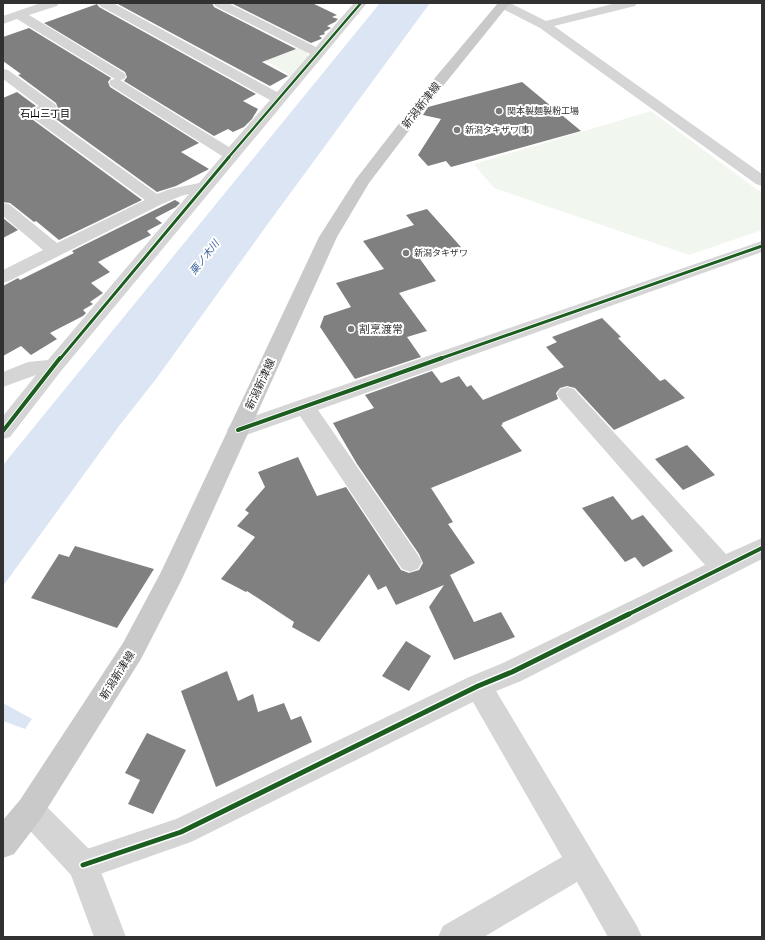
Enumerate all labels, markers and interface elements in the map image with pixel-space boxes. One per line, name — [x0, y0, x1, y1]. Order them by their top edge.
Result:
street label: 新潟新津線 — [399, 80, 443, 131]
marker: 関本製麺製粉工場 — [494, 106, 504, 116]
place label: 関本製麺製粉工場 — [507, 106, 579, 117]
district label: 石山三丁目 — [20, 108, 70, 120]
marker: 新潟タキザワ(事) — [452, 125, 462, 135]
place label: 新潟タキザワ(事) — [465, 125, 532, 136]
water label: 栗ノ木川 — [188, 237, 222, 277]
marker: 新潟タキザワ — [401, 248, 411, 258]
place label: 新潟タキザワ — [414, 248, 468, 259]
place label: 割烹渡常 — [359, 323, 403, 336]
marker: 割烹渡常 — [346, 324, 356, 334]
street label: 新潟新津線 — [243, 357, 278, 412]
street label: 新潟新津線 — [97, 648, 138, 702]

